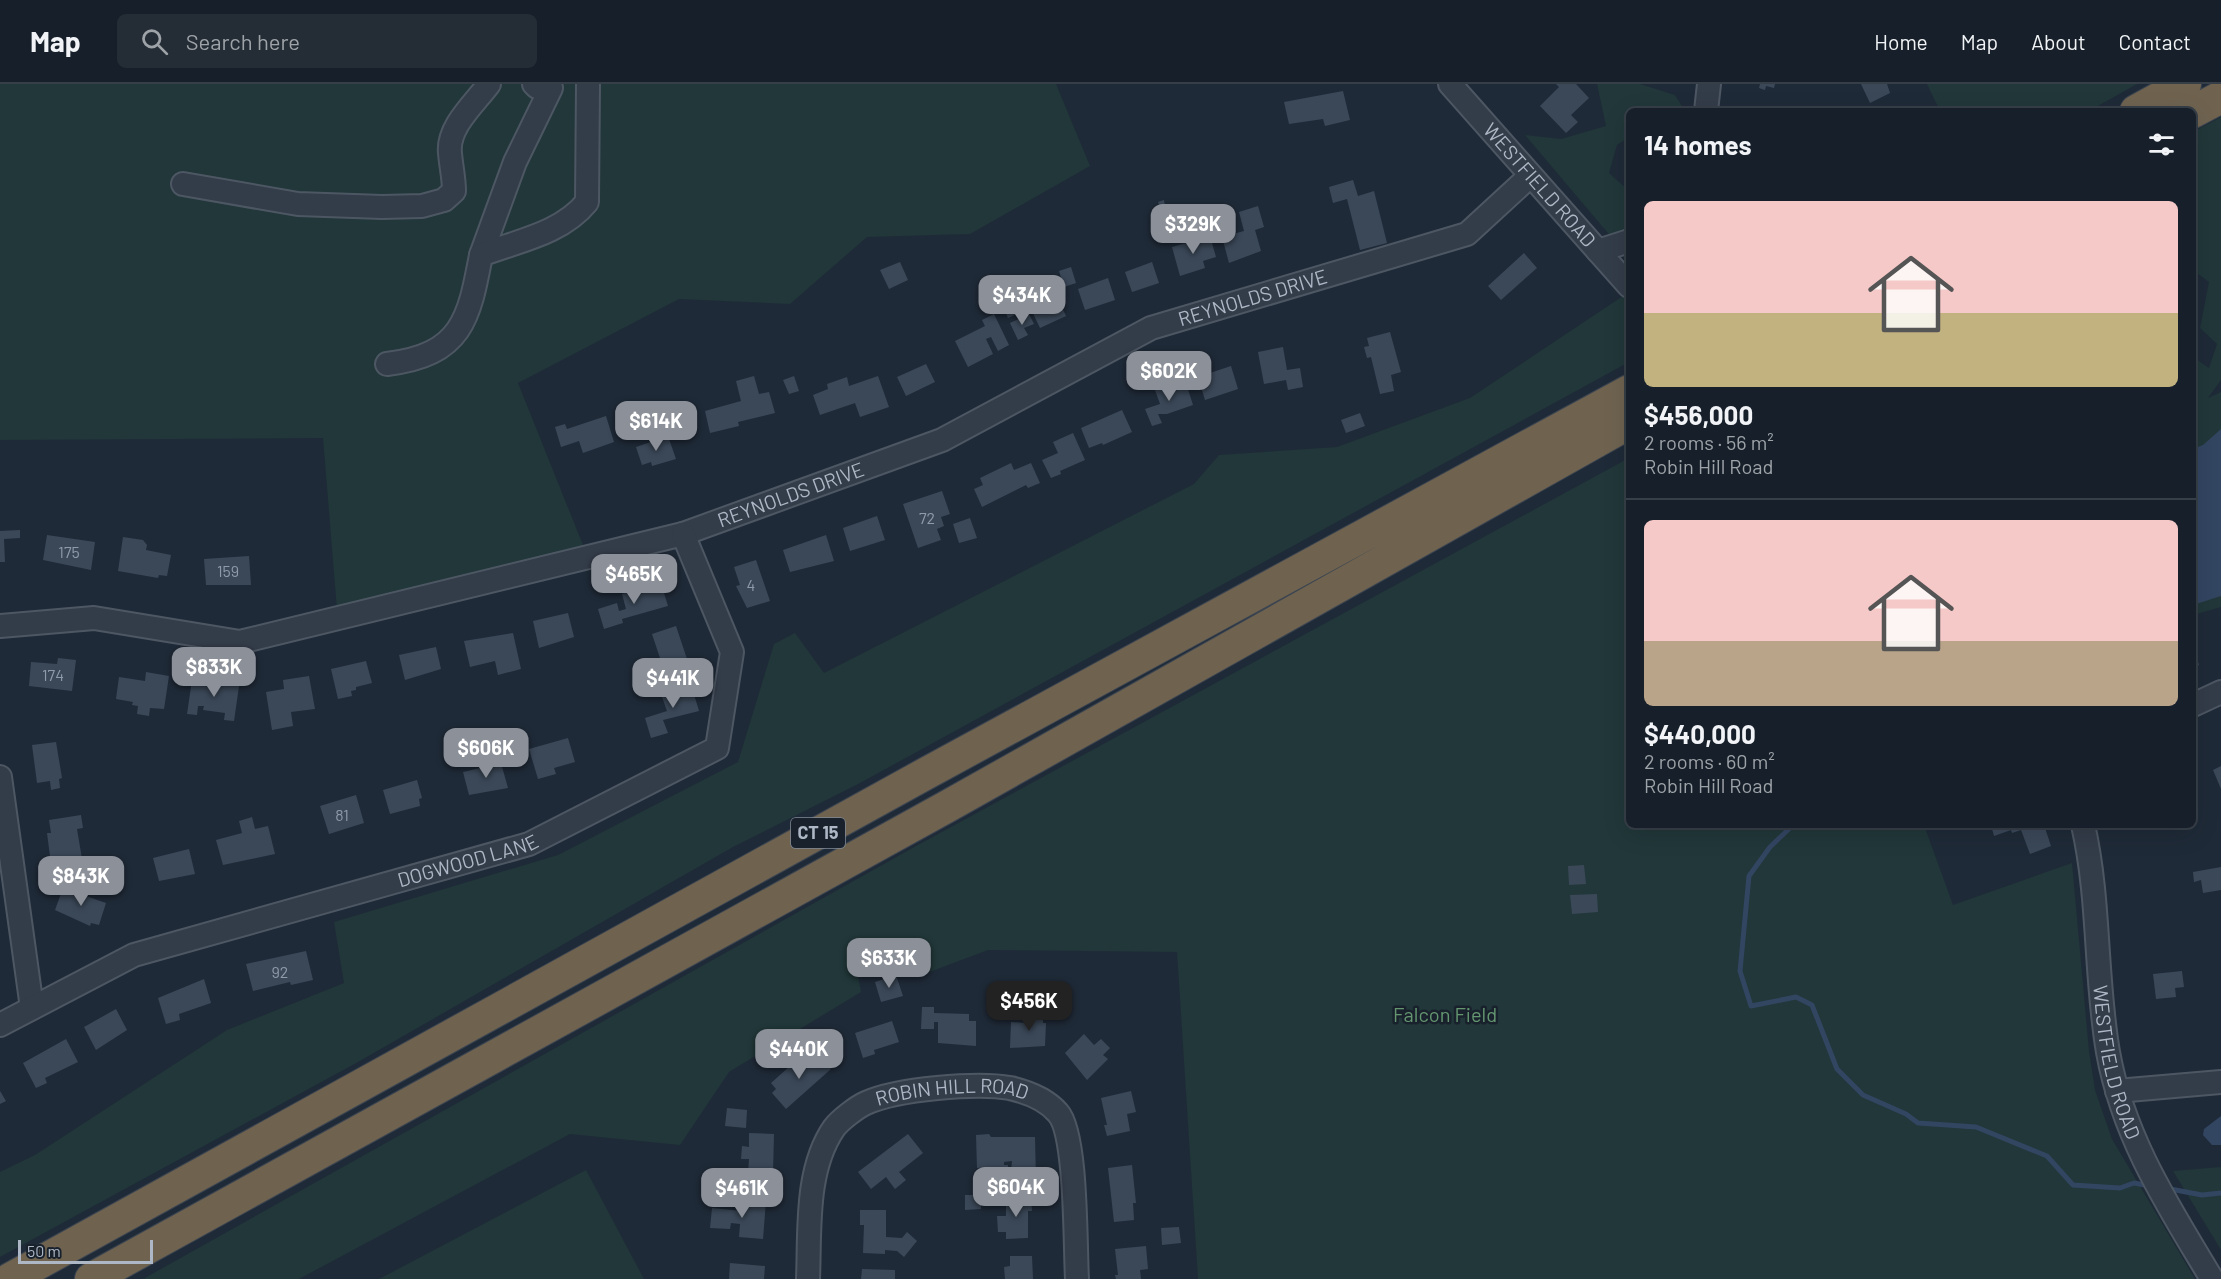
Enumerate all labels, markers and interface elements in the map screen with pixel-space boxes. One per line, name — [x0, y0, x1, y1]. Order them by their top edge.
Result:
search box — [117, 14, 537, 68]
text: Map — [30, 24, 81, 58]
icon: search — [138, 25, 171, 58]
text: Search here — [186, 28, 300, 54]
text: Home — [1874, 29, 1928, 54]
text: Map — [1961, 29, 1998, 54]
text: About — [2031, 29, 2086, 54]
text: Contact — [2119, 29, 2191, 54]
street label: WESTFIELD ROAD — [1479, 117, 1602, 251]
icon: filters — [2145, 128, 2178, 161]
text: 14 homes — [1644, 129, 1751, 160]
pin: $329K — [1151, 204, 1235, 255]
text: $329K — [1165, 211, 1221, 235]
icon: home — [1857, 240, 1965, 348]
street label: REYNOLDS DRIVE — [1175, 263, 1330, 330]
pin: $434K — [980, 275, 1064, 326]
text: $434K — [993, 282, 1051, 306]
pin: $602K — [1127, 351, 1211, 402]
text: $602K — [1140, 358, 1198, 382]
text: $456,000 — [1644, 399, 1753, 430]
pin: $614K — [614, 401, 698, 452]
text: $614K — [629, 408, 683, 432]
text: 2 rooms · 56 m² — [1644, 430, 1774, 454]
text: Robin Hill Road — [1644, 454, 1773, 478]
street label: REYNOLDS DRIVE — [714, 456, 867, 532]
house number: 72 — [919, 508, 935, 527]
house number: 175 — [58, 542, 80, 561]
pin: $465K — [592, 554, 676, 605]
icon: home — [1857, 559, 1965, 667]
house number: 159 — [217, 561, 239, 580]
text: $465K — [605, 561, 663, 585]
house number: 4 — [747, 575, 755, 594]
pin: $833K — [172, 647, 256, 698]
text: $833K — [186, 654, 242, 678]
pin: $441K — [631, 658, 715, 709]
house number: 174 — [42, 665, 64, 684]
text: $441K — [646, 665, 700, 689]
text: $440,000 — [1644, 718, 1756, 749]
pin: $606K — [444, 728, 528, 779]
text: $606K — [458, 735, 514, 759]
text: 2 rooms · 60 m² — [1644, 749, 1775, 773]
text: Robin Hill Road — [1644, 773, 1773, 797]
house number: 81 — [335, 805, 349, 824]
road number: CT 15 — [791, 818, 845, 848]
street label: DOGWOOD LANE — [395, 828, 542, 891]
pin: $843K — [39, 856, 123, 907]
text: $843K — [52, 863, 110, 887]
pin: $633K — [847, 938, 931, 989]
text: $633K — [861, 945, 917, 969]
house number: 92 — [272, 962, 288, 981]
pin: $456K — [987, 981, 1071, 1032]
street label: WESTFIELD ROAD — [2089, 984, 2146, 1142]
text: $456K — [1000, 988, 1058, 1012]
park label: Falcon Field — [1393, 1002, 1497, 1026]
pin: $440K — [757, 1029, 841, 1080]
text: $440K — [769, 1036, 829, 1060]
street label: ROBIN HILL ROAD — [872, 1073, 1032, 1110]
pin: $604K — [974, 1167, 1058, 1218]
pin: $461K — [700, 1168, 784, 1219]
text: $604K — [987, 1174, 1045, 1198]
text: $461K — [715, 1175, 769, 1199]
scale bar — [18, 1237, 153, 1264]
text: 50 m — [27, 1241, 61, 1260]

